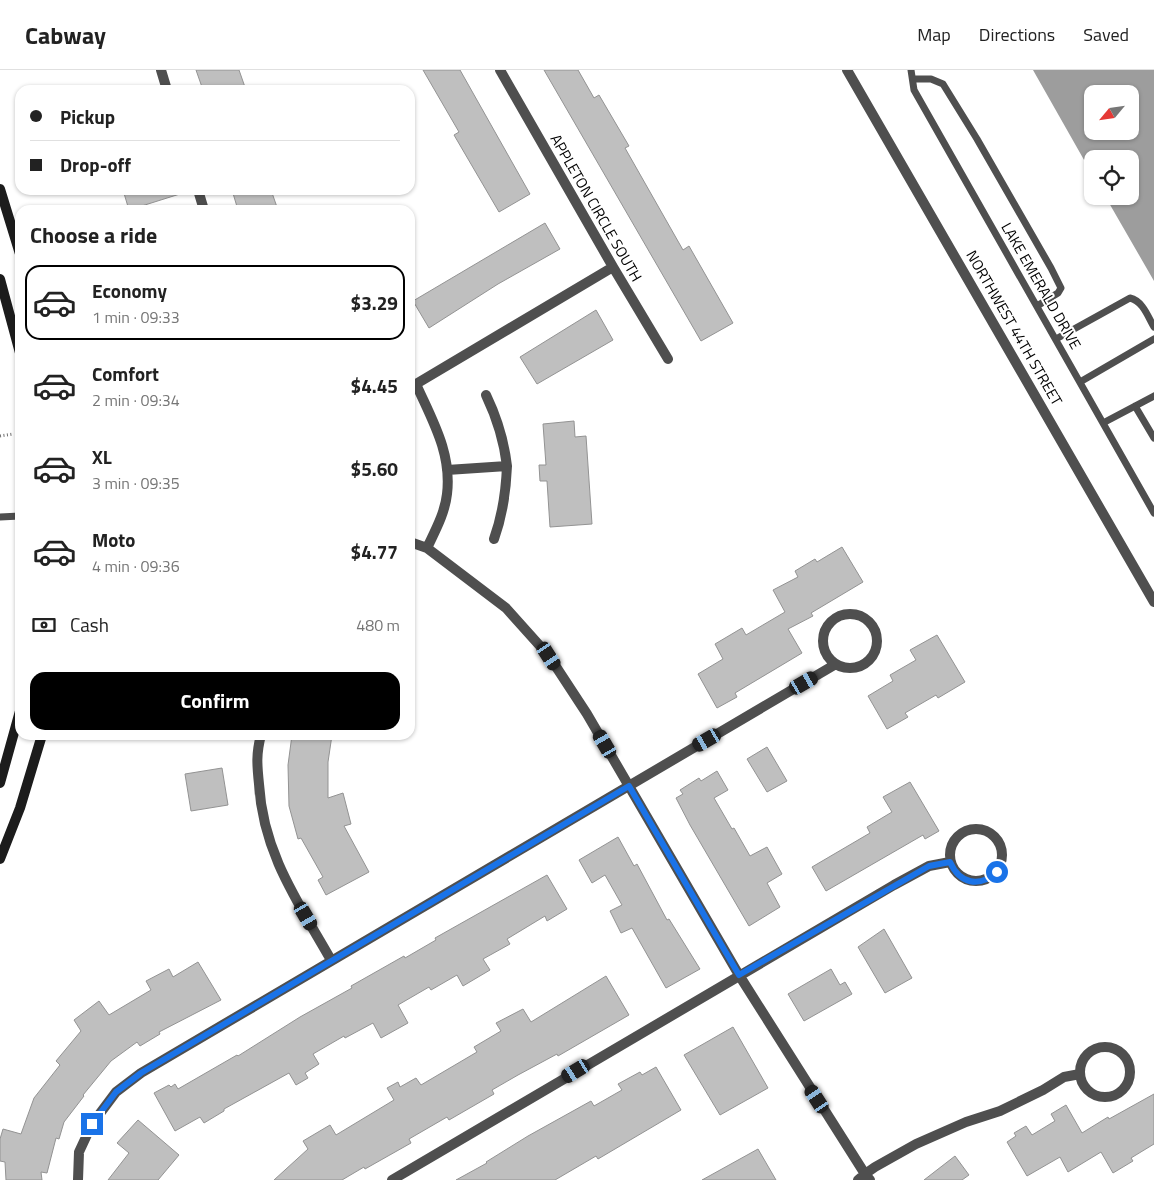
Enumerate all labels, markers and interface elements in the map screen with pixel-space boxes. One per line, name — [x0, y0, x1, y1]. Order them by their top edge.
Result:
text: Cabway — [25, 17, 106, 53]
text: Map — [917, 21, 951, 48]
text: Directions — [979, 21, 1055, 48]
text: Saved — [1083, 21, 1129, 48]
north arrow — [1084, 85, 1139, 140]
map controls — [1084, 85, 1139, 205]
text: Pickup — [60, 102, 115, 131]
street label: APPLETON CIRCLE SOUTH — [545, 130, 648, 286]
text: Drop-off — [60, 150, 131, 179]
button: locate — [1084, 150, 1139, 205]
text: Choose a ride — [30, 218, 157, 252]
street label: LAKE EMERALD DRIVE — [996, 218, 1087, 354]
street label: NORTHWEST 44TH STREET — [961, 246, 1068, 410]
text: Economy — [92, 276, 167, 305]
icon: car — [32, 280, 77, 325]
text: $3.29 — [351, 288, 398, 317]
text: 1 min · 09:33 — [92, 305, 180, 329]
text: Comfort — [92, 359, 159, 388]
icon: car — [32, 363, 77, 408]
text: $4.45 — [351, 371, 398, 400]
text: 2 min · 09:34 — [92, 388, 180, 412]
text: XL — [92, 442, 112, 471]
icon: car — [32, 446, 77, 491]
text: $5.60 — [351, 454, 398, 483]
text: 3 min · 09:35 — [92, 471, 180, 495]
text: Moto — [92, 525, 135, 554]
icon: car — [32, 529, 77, 574]
text: $4.77 — [351, 537, 398, 566]
text: 4 min · 09:36 — [92, 554, 180, 578]
text: Cash — [70, 610, 109, 639]
icon: cash — [30, 611, 58, 639]
text: 480 m — [356, 613, 400, 637]
car — [534, 639, 563, 673]
car — [787, 669, 820, 697]
button: Confirm — [30, 672, 400, 730]
car — [690, 726, 723, 754]
car — [591, 727, 618, 761]
route start — [986, 861, 1008, 883]
car — [292, 899, 319, 933]
car — [559, 1057, 592, 1085]
car — [802, 1082, 831, 1116]
route end — [81, 1113, 103, 1135]

